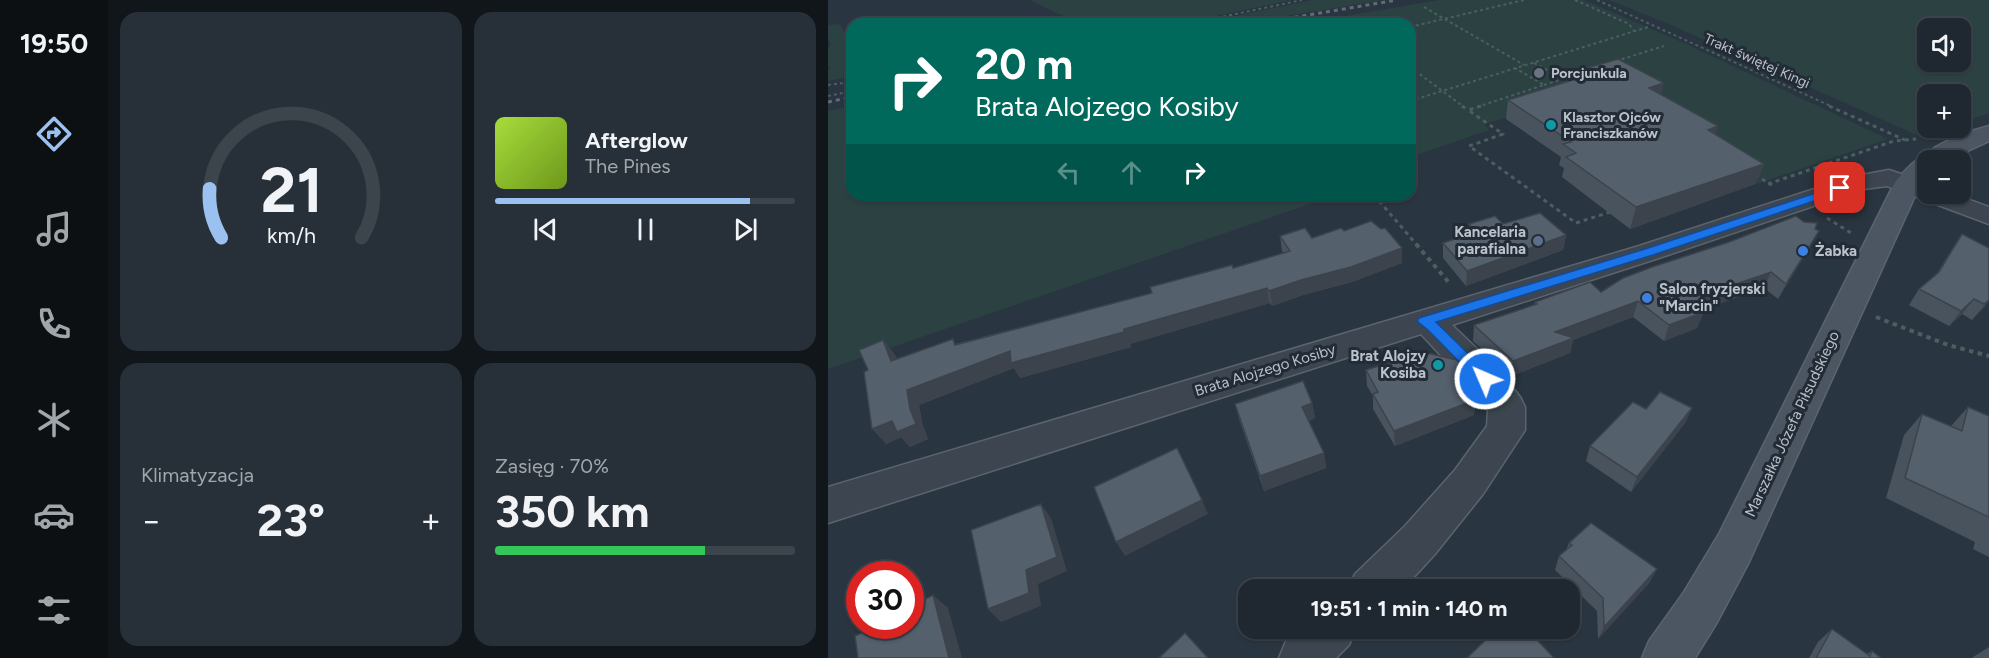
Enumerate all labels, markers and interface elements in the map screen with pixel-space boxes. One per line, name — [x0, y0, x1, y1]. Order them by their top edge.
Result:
map controls — [1917, 18, 1971, 204]
button: sound — [1917, 18, 1971, 72]
text: 19:50 — [20, 27, 88, 60]
street label: Trakt świętej Kingi — [1701, 30, 1813, 92]
text: 20 m — [975, 39, 1073, 90]
icon: right — [876, 42, 954, 120]
place label: Porcjunkula — [1551, 65, 1627, 82]
marker: Porcjunkula — [1532, 66, 1546, 80]
button: + — [1917, 84, 1971, 138]
text: Brata Alojzego Kosiby — [975, 90, 1239, 123]
place label: Klasztor Ojców Franciszkanów — [1563, 109, 1661, 142]
icon: directions — [33, 113, 75, 155]
marker: Klasztor Ojców Franciszkanów — [1544, 118, 1558, 132]
text: Afterglow — [585, 127, 688, 154]
button: − — [1917, 150, 1971, 204]
text: 21 — [260, 154, 322, 229]
text: The Pines — [585, 154, 671, 178]
icon: left — [1052, 156, 1085, 189]
icon: ahead — [1115, 156, 1148, 189]
icon: right — [1178, 156, 1211, 189]
pin — [1814, 162, 1865, 213]
icon: arrive — [1823, 171, 1856, 204]
icon: music — [33, 208, 75, 250]
icon: previous — [529, 213, 562, 246]
icon: pause — [629, 213, 662, 246]
icon: next — [729, 213, 762, 246]
place label: Kancelaria parafialna — [1454, 223, 1526, 258]
text: km/h — [267, 224, 315, 249]
marker: Kancelaria parafialna — [1531, 234, 1545, 248]
place label: Żabka — [1815, 241, 1857, 260]
marker: Żabka — [1796, 244, 1810, 258]
place label: Salon fryzjerski "Marcin" — [1659, 280, 1765, 315]
marker: Salon fryzjerski "Marcin" — [1640, 291, 1654, 305]
icon: phone — [33, 303, 75, 345]
street label: Marszałka Józefa Piłsudskiego — [1741, 328, 1843, 520]
street label: Brata Alojzego Kosiby — [1192, 340, 1338, 400]
place label: Brat Alojzy Kosiba — [1350, 347, 1426, 382]
position arrow — [1453, 347, 1517, 411]
marker: Brat Alojzy Kosiba — [1431, 358, 1445, 372]
icon: climate — [33, 399, 75, 441]
text: Zasięg · 70% — [495, 454, 609, 478]
text: Klimatyzacja — [141, 463, 254, 487]
text: 350 km — [495, 484, 650, 538]
text: 23° — [257, 493, 325, 547]
icon: car — [33, 494, 75, 536]
text: − — [141, 501, 162, 540]
text: + — [420, 501, 441, 540]
speed limit sign: 30 — [846, 561, 924, 639]
icon: filters — [33, 589, 75, 631]
text: 19:51 · 1 min · 140 m — [1311, 595, 1507, 622]

